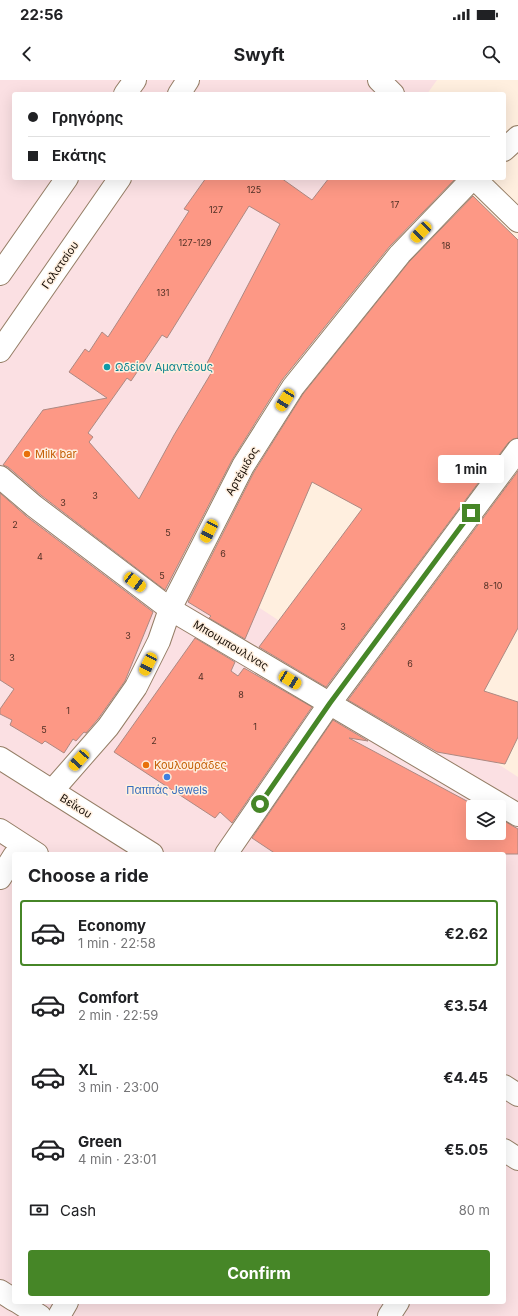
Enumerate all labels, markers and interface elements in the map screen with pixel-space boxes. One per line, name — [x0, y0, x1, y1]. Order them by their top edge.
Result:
text: 22:56 — [20, 5, 63, 24]
icon: back — [16, 43, 38, 65]
icon: search — [480, 43, 502, 65]
text: Swyft — [233, 44, 285, 65]
text: Γρηγόρης — [52, 108, 123, 127]
text: Εκάτης — [52, 146, 106, 165]
house number: 125 — [247, 184, 261, 195]
house number: 17 — [391, 199, 399, 210]
house number: 127 — [209, 204, 223, 215]
car — [408, 219, 434, 245]
house number: 127-129 — [178, 237, 212, 248]
street label: Γαλατσίου — [38, 238, 82, 292]
house number: 18 — [441, 240, 451, 251]
house number: 131 — [157, 287, 169, 298]
place label: Ωδείον Αμαντέους — [115, 360, 213, 374]
marker: Ωδείον Αμαντέους — [102, 362, 112, 372]
car — [274, 387, 296, 413]
street label: Αρτέμιδος — [222, 444, 262, 498]
place label: Milk bar — [35, 447, 77, 461]
marker: Milk bar — [22, 449, 32, 459]
callout: 1 min — [438, 455, 504, 483]
text: 1 min — [455, 461, 487, 477]
house number: 3 — [92, 490, 98, 501]
house number: 3 — [60, 497, 66, 508]
route end — [462, 504, 480, 522]
car — [198, 518, 220, 544]
house number: 2 — [12, 519, 18, 530]
house number: 5 — [165, 527, 171, 538]
house number: 6 — [220, 548, 226, 559]
house number: 4 — [37, 551, 43, 562]
car — [122, 570, 148, 594]
house number: 5 — [159, 570, 165, 581]
house number: 8-10 — [483, 580, 503, 591]
street label: Μπουμπουλίνας — [191, 617, 271, 673]
house number: 3 — [340, 621, 346, 632]
house number: 3 — [125, 630, 131, 641]
car — [137, 651, 159, 677]
house number: 3 — [9, 652, 15, 663]
house number: 6 — [407, 658, 413, 669]
car — [277, 669, 303, 691]
house number: 4 — [198, 671, 204, 682]
house number: 8 — [238, 689, 244, 700]
house number: 1 — [66, 705, 70, 716]
house number: 1 — [253, 721, 257, 732]
house number: 5 — [41, 724, 47, 735]
house number: 2 — [151, 735, 157, 746]
car — [67, 747, 91, 773]
place label: Κουλουράδες — [154, 758, 227, 772]
marker: Κουλουράδες — [141, 760, 151, 770]
marker: Παππάς Jewels — [162, 772, 172, 782]
place label: Παππάς Jewels — [126, 783, 208, 797]
street label: Βεΐκου — [57, 791, 95, 821]
route start — [251, 795, 269, 813]
map controls — [466, 800, 506, 840]
button: layers — [466, 800, 506, 840]
text: Choose a ride — [28, 865, 149, 886]
icon: car — [30, 915, 66, 951]
text: Economy — [78, 916, 146, 935]
text: €2.62 — [445, 924, 488, 943]
text: 1 min · 22:58 — [78, 935, 156, 951]
icon: car — [30, 987, 66, 1023]
text: Comfort — [78, 988, 139, 1007]
text: €3.54 — [444, 996, 488, 1015]
text: 2 min · 22:59 — [78, 1007, 158, 1023]
icon: car — [30, 1059, 66, 1095]
text: XL — [78, 1060, 98, 1079]
text: €4.45 — [443, 1068, 488, 1087]
text: 3 min · 23:00 — [78, 1079, 159, 1095]
icon: car — [30, 1131, 66, 1167]
text: Green — [78, 1132, 122, 1151]
text: €5.05 — [444, 1140, 488, 1159]
text: 4 min · 23:01 — [78, 1151, 157, 1167]
icon: cash — [28, 1199, 50, 1221]
text: Cash — [60, 1201, 96, 1220]
text: 80 m — [459, 1202, 490, 1218]
button: Confirm — [28, 1250, 490, 1296]

